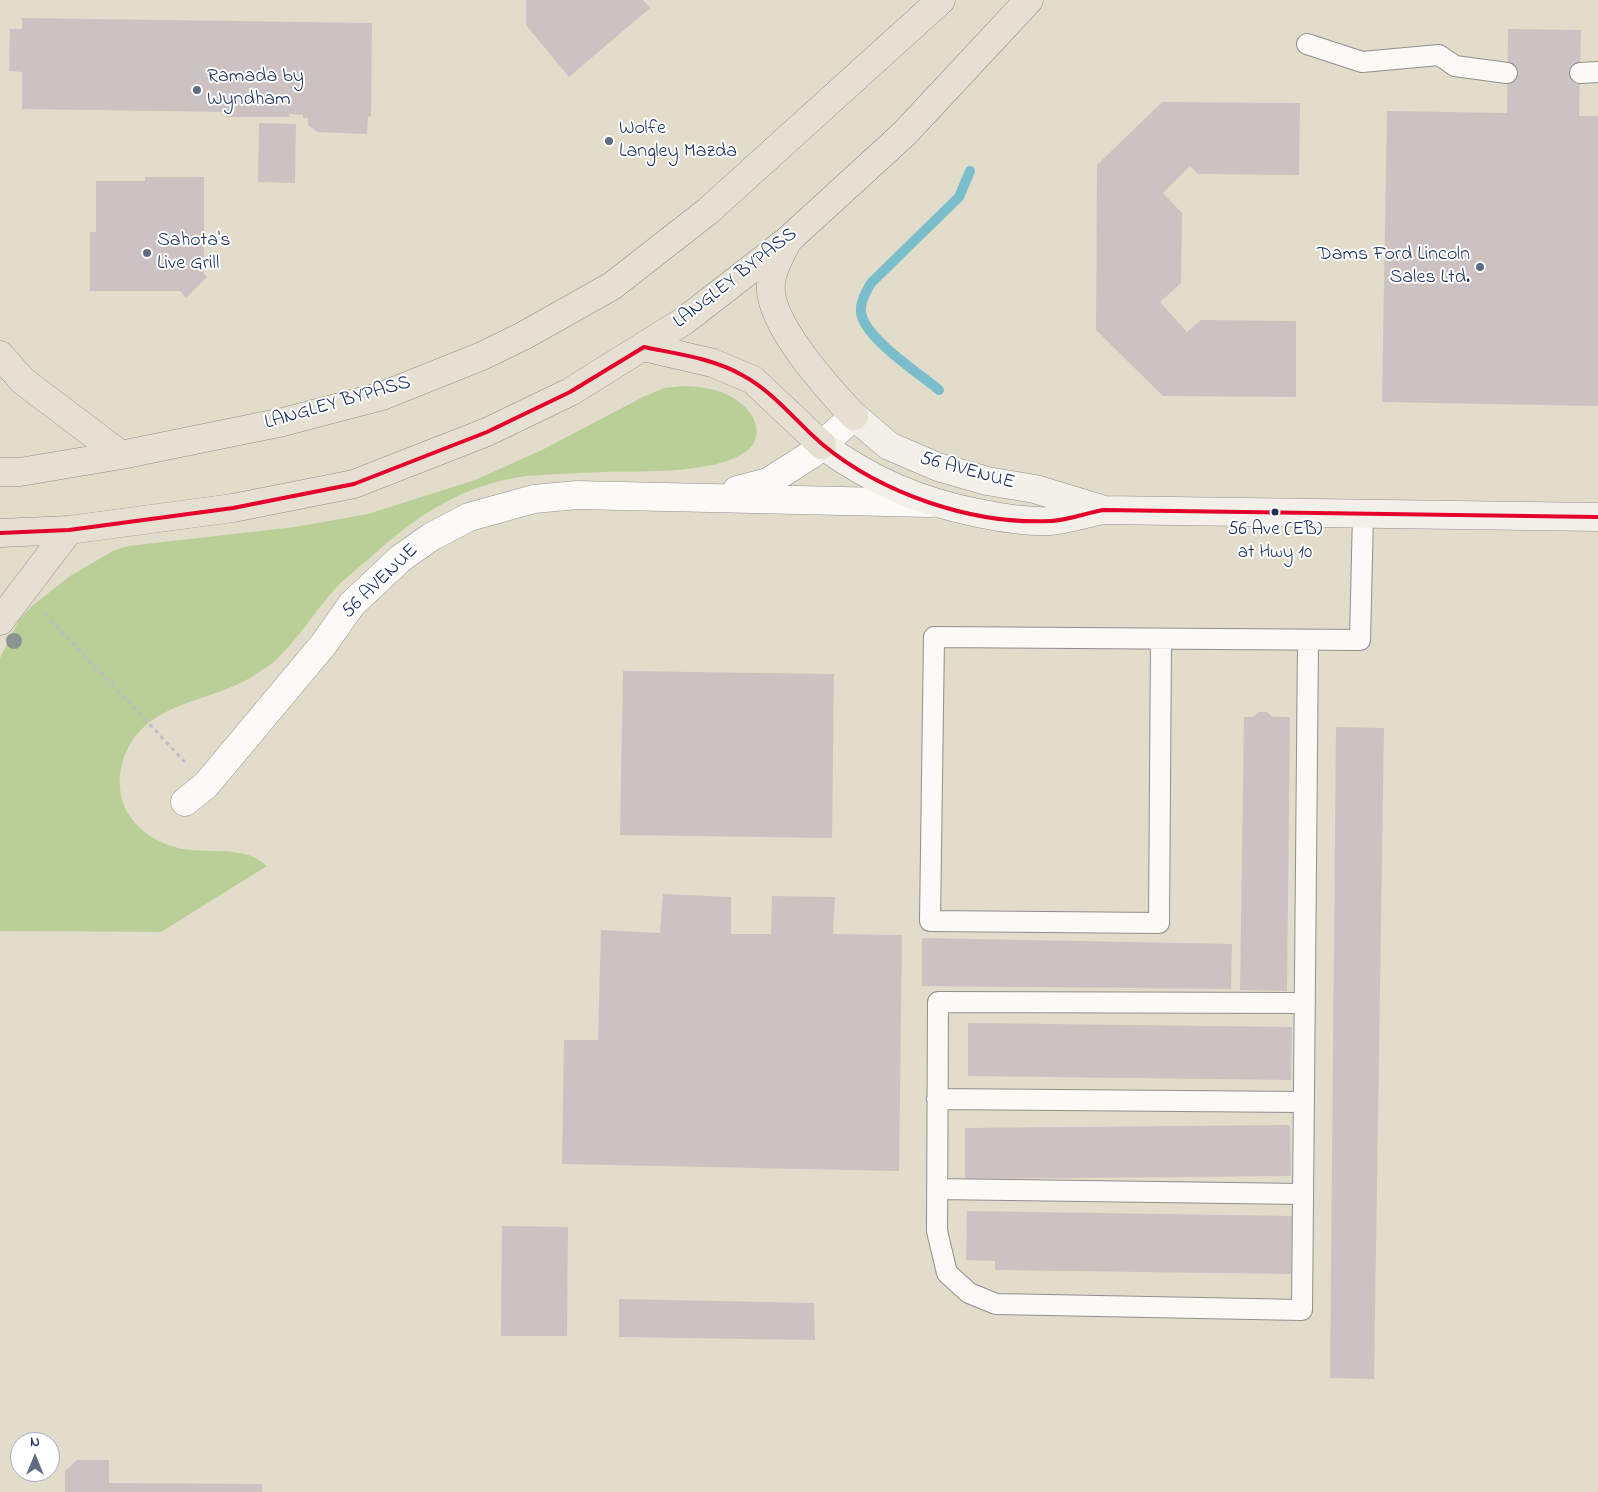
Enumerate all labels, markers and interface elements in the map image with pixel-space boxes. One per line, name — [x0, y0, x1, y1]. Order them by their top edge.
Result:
place label: Ramada by Wyndham — [207, 66, 304, 113]
marker: Ramada by Wyndham — [191, 84, 203, 96]
place label: Wolfe Langley Mazda — [619, 118, 737, 165]
marker: Wolfe Langley Mazda — [603, 135, 615, 147]
street label: LANGLEY BYPASS — [669, 223, 803, 335]
place label: Sahota's Live Grill — [157, 230, 230, 277]
place label: Dams Ford Lincoln Sales Ltd. — [1317, 244, 1470, 291]
marker: Sahota's Live Grill — [141, 247, 153, 259]
marker: Dams Ford Lincoln Sales Ltd. — [1474, 261, 1486, 273]
street label: LANGLEY BYPASS — [262, 372, 414, 436]
street label: 56 AVENUE — [917, 448, 1017, 496]
marker: 56 Ave (EB) at Hwy 10 — [1270, 507, 1280, 517]
place label: 56 Ave (EB) at Hwy 10 — [1228, 520, 1322, 564]
street label: 56 AVENUE — [338, 540, 424, 624]
north arrow — [10, 1432, 60, 1482]
text: N — [30, 1432, 40, 1453]

